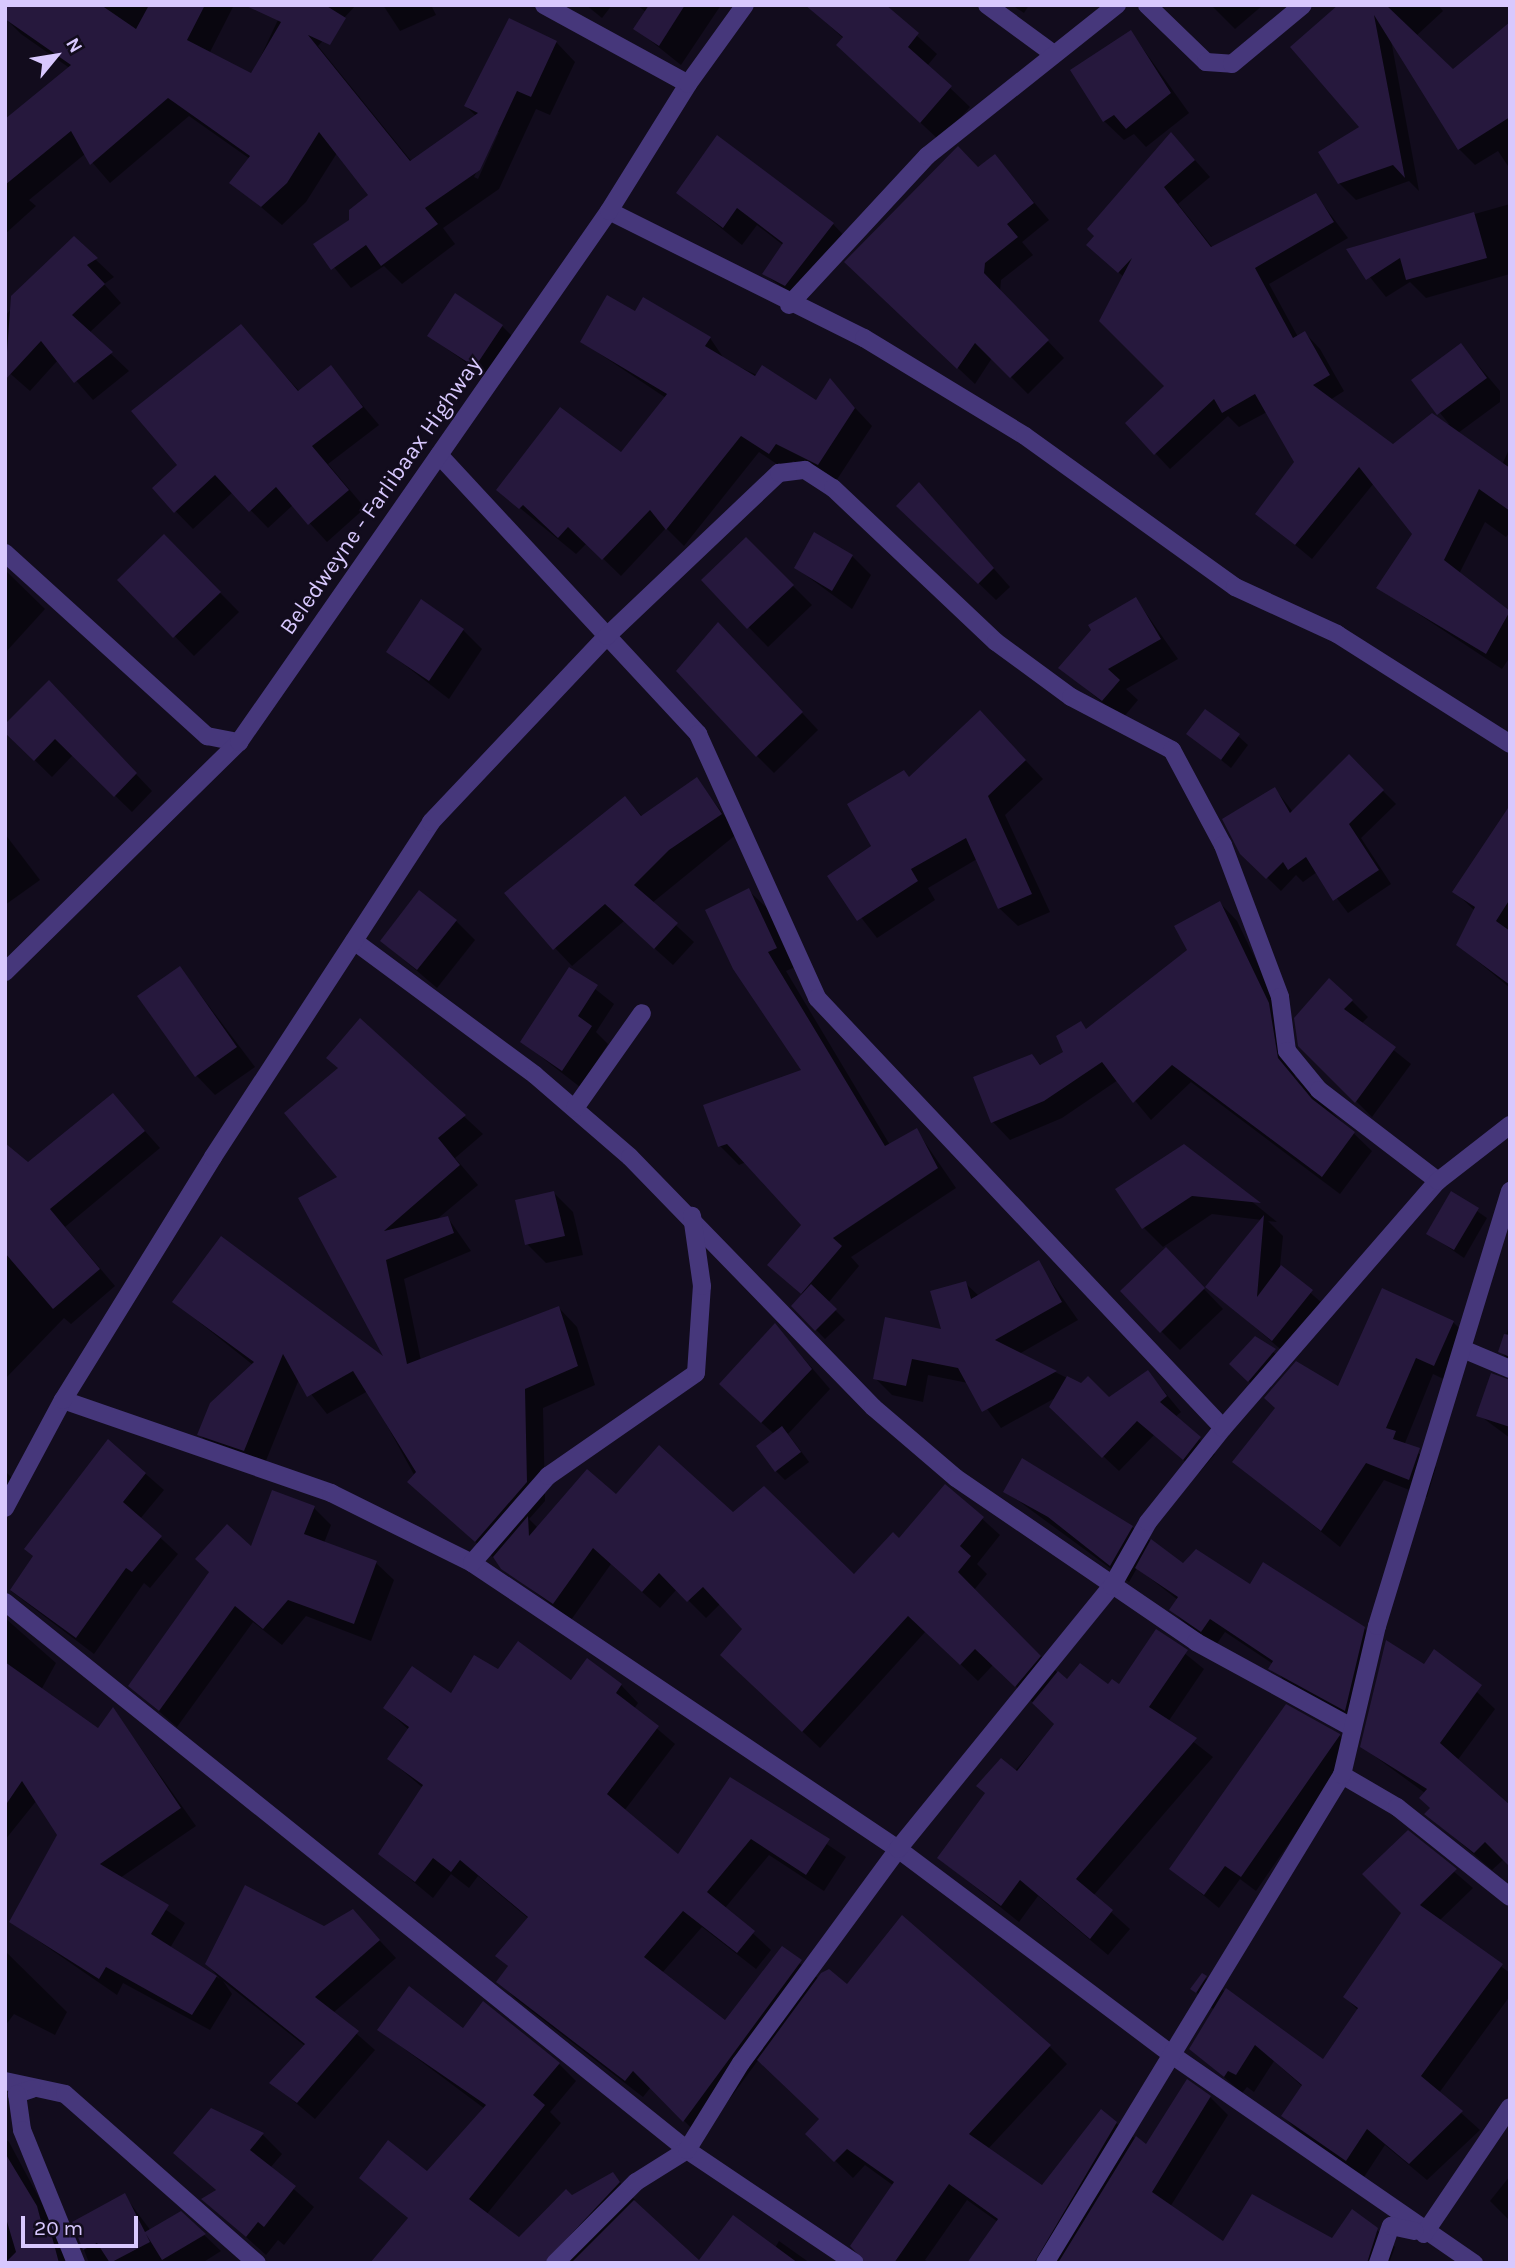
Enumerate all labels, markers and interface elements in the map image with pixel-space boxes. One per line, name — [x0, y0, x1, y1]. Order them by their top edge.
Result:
north arrow — [21, 21, 91, 91]
text: N — [61, 34, 87, 57]
street label: Beledweyne - Farlibaax Highway — [274, 352, 488, 640]
scale bar — [24, 2202, 142, 2246]
text: 20 m — [34, 2216, 83, 2240]

